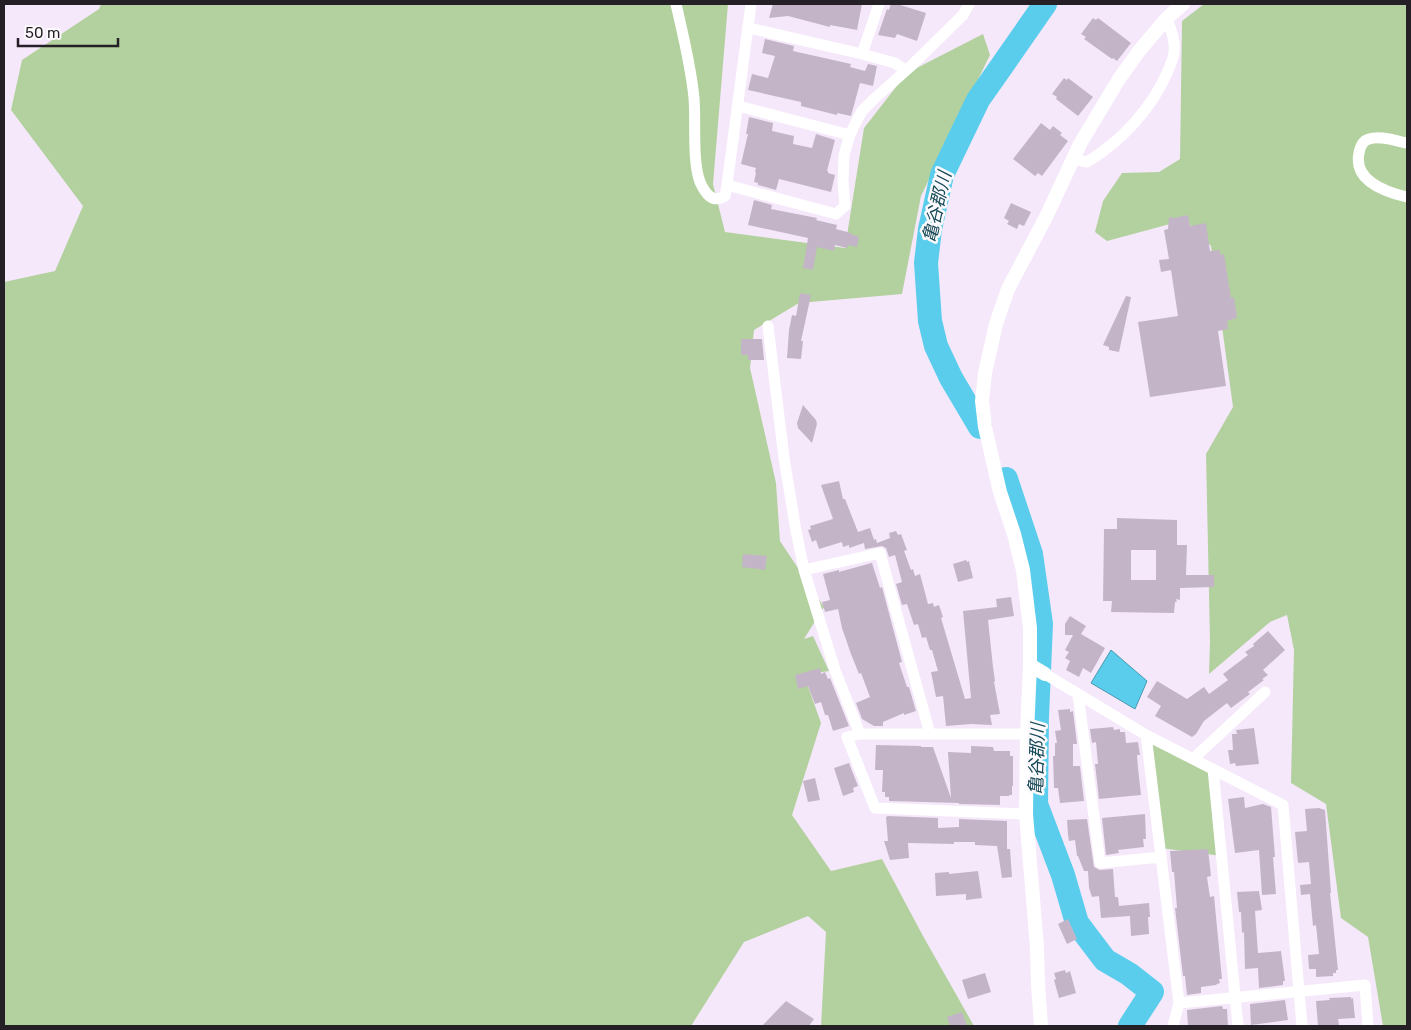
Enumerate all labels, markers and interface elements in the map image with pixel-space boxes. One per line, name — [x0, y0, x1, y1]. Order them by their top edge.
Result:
scale bar — [18, 15, 118, 47]
text: 50 m — [25, 24, 60, 42]
water label: 亀谷郡川 — [918, 167, 956, 245]
water label: 亀谷郡川 — [1025, 721, 1049, 795]

